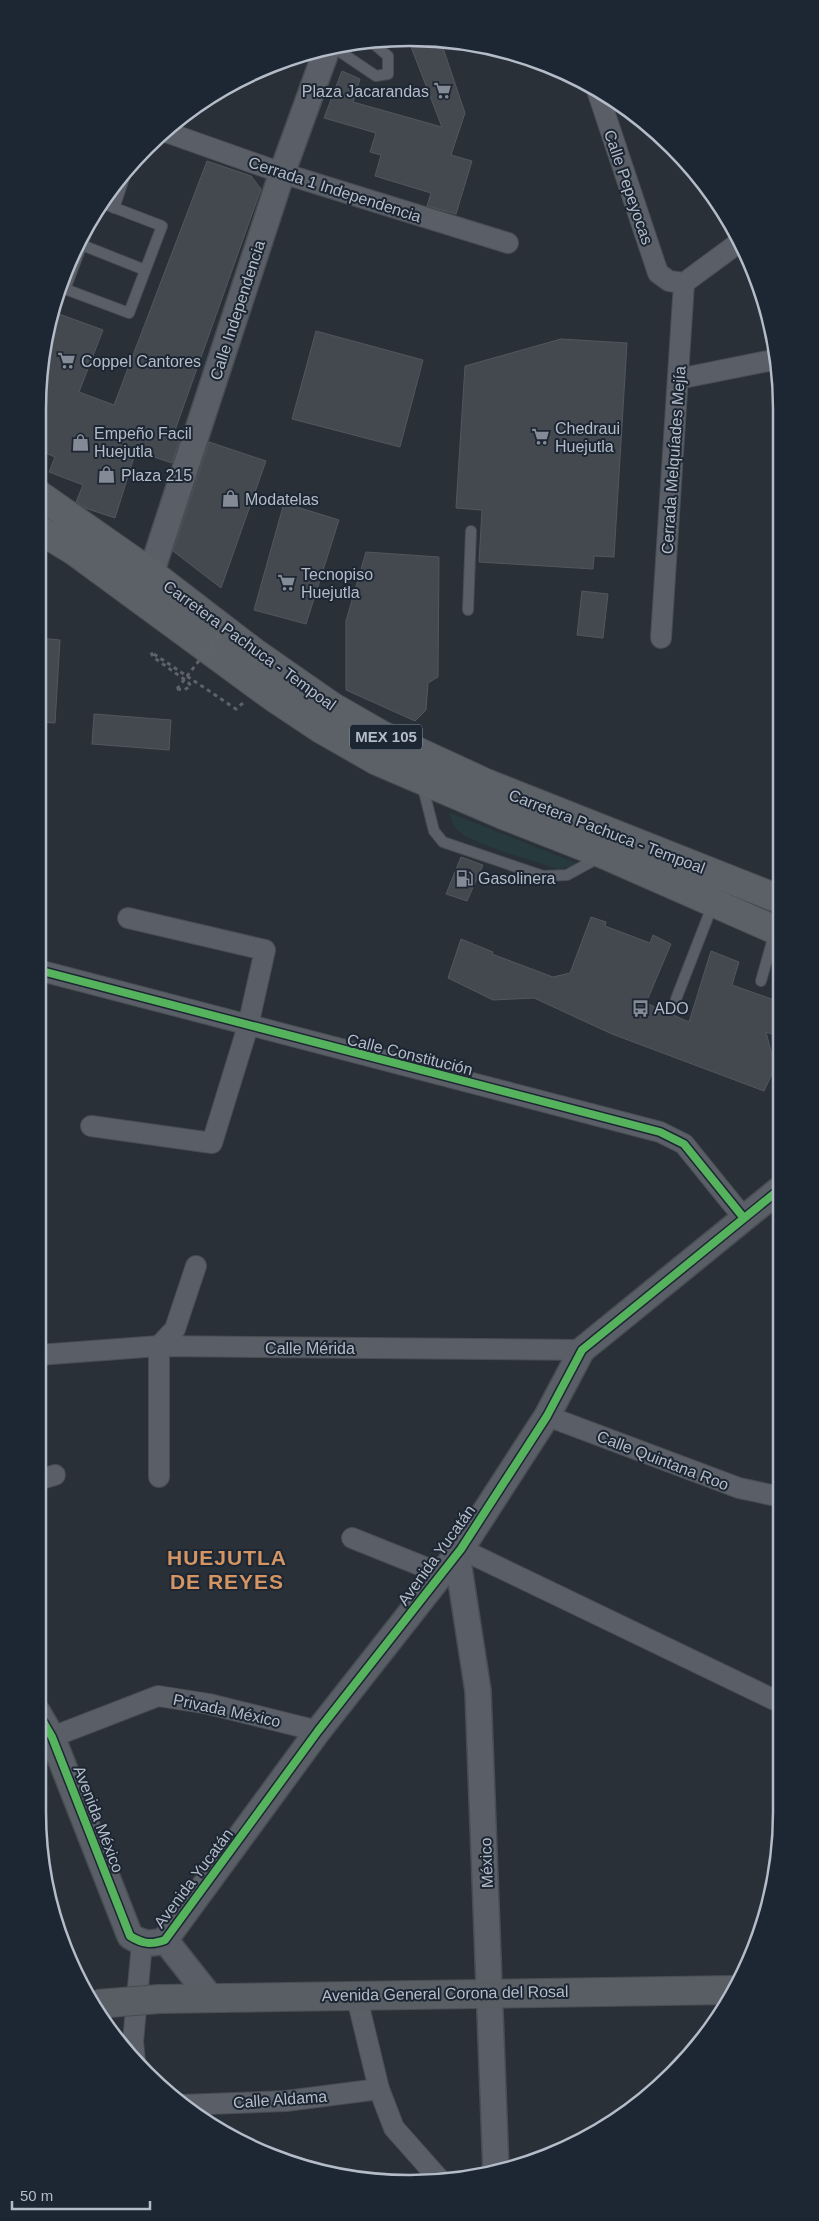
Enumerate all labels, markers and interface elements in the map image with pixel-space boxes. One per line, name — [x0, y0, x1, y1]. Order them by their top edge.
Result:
supermarket icon: Plaza Jacarandas — [433, 81, 453, 101]
place label: Plaza Jacarandas — [302, 83, 429, 100]
street label: Calle Pepeyocas — [601, 128, 656, 247]
street label: Cerrada 1 Independencia — [246, 153, 423, 225]
street label: Calle Independencia — [207, 238, 268, 382]
supermarket icon: Coppel Cantores — [57, 351, 77, 371]
place label: Coppel Cantores — [81, 353, 201, 370]
street label: Cerrada Melquíades Mejía — [658, 365, 689, 555]
place label: Chedraui Huejutla — [555, 420, 620, 455]
place label: Empeño Facil Huejutla — [94, 425, 192, 460]
supermarket icon: Chedraui Huejutla — [531, 427, 551, 447]
shop icon: Empeño Facil Huejutla — [70, 432, 90, 452]
shop icon: Plaza 215 — [97, 465, 117, 485]
place label: Plaza 215 — [121, 467, 192, 484]
shop icon: Modatelas — [221, 489, 241, 509]
place label: Modatelas — [245, 491, 319, 508]
place label: Tecnopiso Huejutla — [301, 566, 373, 601]
supermarket icon: Tecnopiso Huejutla — [277, 573, 297, 593]
street label: Carretera Pachuca - Tempoal — [160, 577, 339, 714]
road number: MEX 105 — [350, 724, 422, 750]
street label: Carretera Pachuca - Tempoal — [506, 786, 707, 877]
fuel station icon: Gasolinera — [454, 868, 474, 888]
place label: Gasolinera — [478, 870, 555, 887]
bus stop icon: ADO — [630, 998, 650, 1018]
place label: ADO — [654, 1000, 689, 1017]
street label: Calle Constitución — [345, 1031, 474, 1078]
street label: Calle Mérida — [265, 1340, 355, 1357]
street label: Calle Quintana Roo — [595, 1428, 731, 1493]
street label: Avenida Yucatán — [394, 1502, 478, 1609]
district label: HUEJUTLA DE REYES — [167, 1546, 287, 1593]
street label: Privada México — [172, 1691, 282, 1730]
street label: Avenida México — [70, 1764, 127, 1875]
street label: Avenida Yucatán — [151, 1825, 236, 1931]
street label: México — [477, 1837, 496, 1889]
street label: Avenida General Corona del Rosal — [321, 1983, 569, 2004]
street label: Calle Aldama — [232, 2088, 328, 2111]
scale bar — [12, 2178, 150, 2210]
text: 50 m — [20, 2187, 53, 2204]

